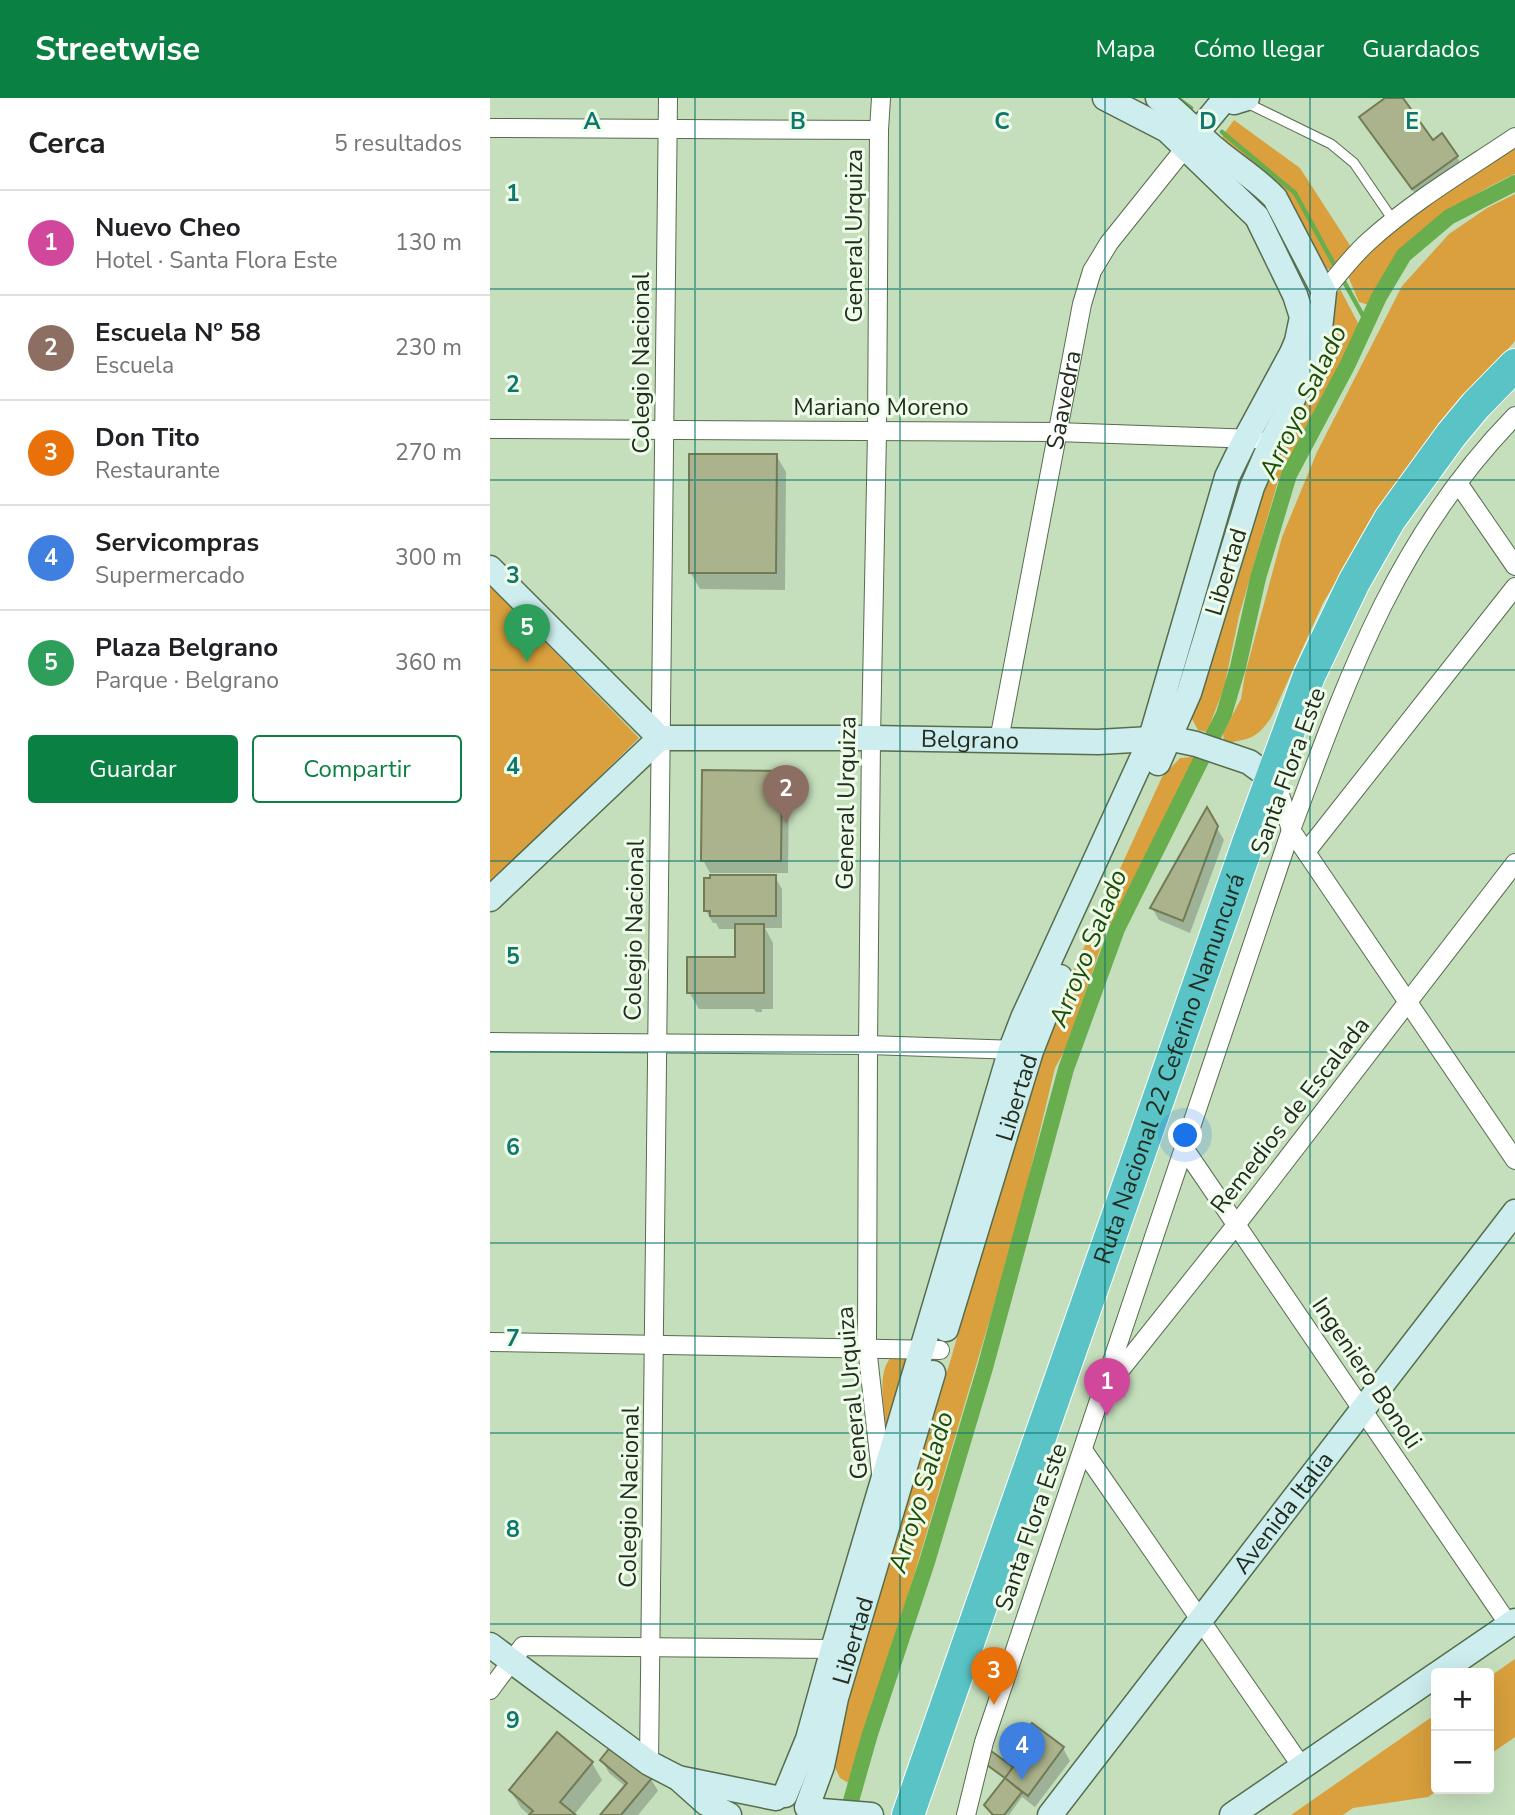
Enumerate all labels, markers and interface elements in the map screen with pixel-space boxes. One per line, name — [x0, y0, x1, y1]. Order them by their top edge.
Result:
text: Streetwise — [35, 27, 200, 72]
text: Mapa — [1095, 33, 1155, 65]
text: Cómo llegar — [1193, 33, 1324, 65]
text: Guardados — [1362, 33, 1480, 65]
text: A — [583, 106, 601, 137]
text: B — [790, 106, 806, 137]
text: C — [994, 106, 1010, 137]
text: D — [1199, 106, 1217, 137]
text: E — [1405, 106, 1419, 137]
text: Cerca — [28, 123, 106, 164]
text: 5 resultados — [334, 128, 462, 159]
street label: General Urquiza — [838, 149, 870, 323]
text: 1 — [506, 178, 520, 209]
text: Nuevo Cheo — [95, 210, 241, 245]
text: 1 — [44, 227, 58, 258]
text: 130 m — [395, 227, 462, 258]
text: Hotel · Santa Flora Este — [95, 245, 337, 276]
street label: Colegio Nacional — [625, 272, 657, 454]
text: Escuela Nº 58 — [95, 315, 261, 350]
water label: Arroyo Salado — [1250, 319, 1355, 486]
text: 2 — [44, 332, 58, 363]
text: 230 m — [395, 332, 462, 363]
street label: Saavedra — [1039, 348, 1089, 452]
text: Escuela — [95, 350, 174, 381]
text: 2 — [506, 369, 520, 400]
street label: Mariano Moreno — [793, 391, 969, 423]
text: Don Tito — [95, 420, 200, 455]
text: 3 — [44, 437, 58, 468]
text: 270 m — [395, 437, 462, 468]
text: Restaurante — [95, 455, 220, 486]
street label: Libertad — [1198, 524, 1254, 620]
text: Servicompras — [95, 525, 259, 560]
text: 4 — [44, 542, 58, 573]
text: 300 m — [395, 542, 462, 573]
text: Supermercado — [95, 560, 245, 591]
text: 3 — [506, 560, 520, 591]
pin: 5 — [504, 604, 550, 662]
text: Plaza Belgrano — [95, 630, 278, 665]
text: 5 — [44, 647, 58, 678]
text: 360 m — [395, 647, 462, 678]
text: Parque · Belgrano — [95, 665, 279, 696]
street label: Santa Flora Este — [1243, 683, 1333, 859]
street label: General Urquiza — [828, 716, 864, 890]
street label: Belgrano — [921, 723, 1019, 757]
button: Guardar — [28, 735, 238, 803]
button: Compartir — [252, 735, 462, 803]
text: 4 — [506, 751, 520, 782]
pin: 2 — [763, 765, 809, 823]
street label: Colegio Nacional — [616, 839, 652, 1021]
water label: Arroyo Salado — [1040, 864, 1135, 1033]
street label: Ruta Nacional 22 Ceferino Namuncurá — [1086, 869, 1252, 1268]
text: 5 — [506, 941, 520, 972]
street label: Remedios de Escalada — [1203, 1010, 1377, 1220]
street label: Libertad — [988, 1050, 1045, 1145]
your location — [1168, 1118, 1202, 1152]
text: 6 — [506, 1132, 520, 1163]
street label: Ingeniero Bonoli — [1305, 1291, 1429, 1455]
street label: General Urquiza — [828, 1305, 876, 1481]
text: 7 — [506, 1323, 520, 1354]
pin: 1 — [1084, 1358, 1130, 1416]
street label: Colegio Nacional — [611, 1406, 647, 1588]
water label: Arroyo Salado — [880, 1407, 962, 1578]
street label: Santa Flora Este — [987, 1439, 1075, 1615]
street label: Avenida Italia — [1226, 1445, 1341, 1580]
text: 8 — [506, 1514, 520, 1545]
street label: Libertad — [825, 1593, 881, 1688]
pin: 3 — [971, 1647, 1017, 1705]
map controls — [1431, 1668, 1494, 1794]
button: + — [1431, 1668, 1494, 1731]
text: 9 — [506, 1705, 520, 1736]
pin: 4 — [999, 1722, 1045, 1780]
button: − — [1431, 1731, 1494, 1794]

